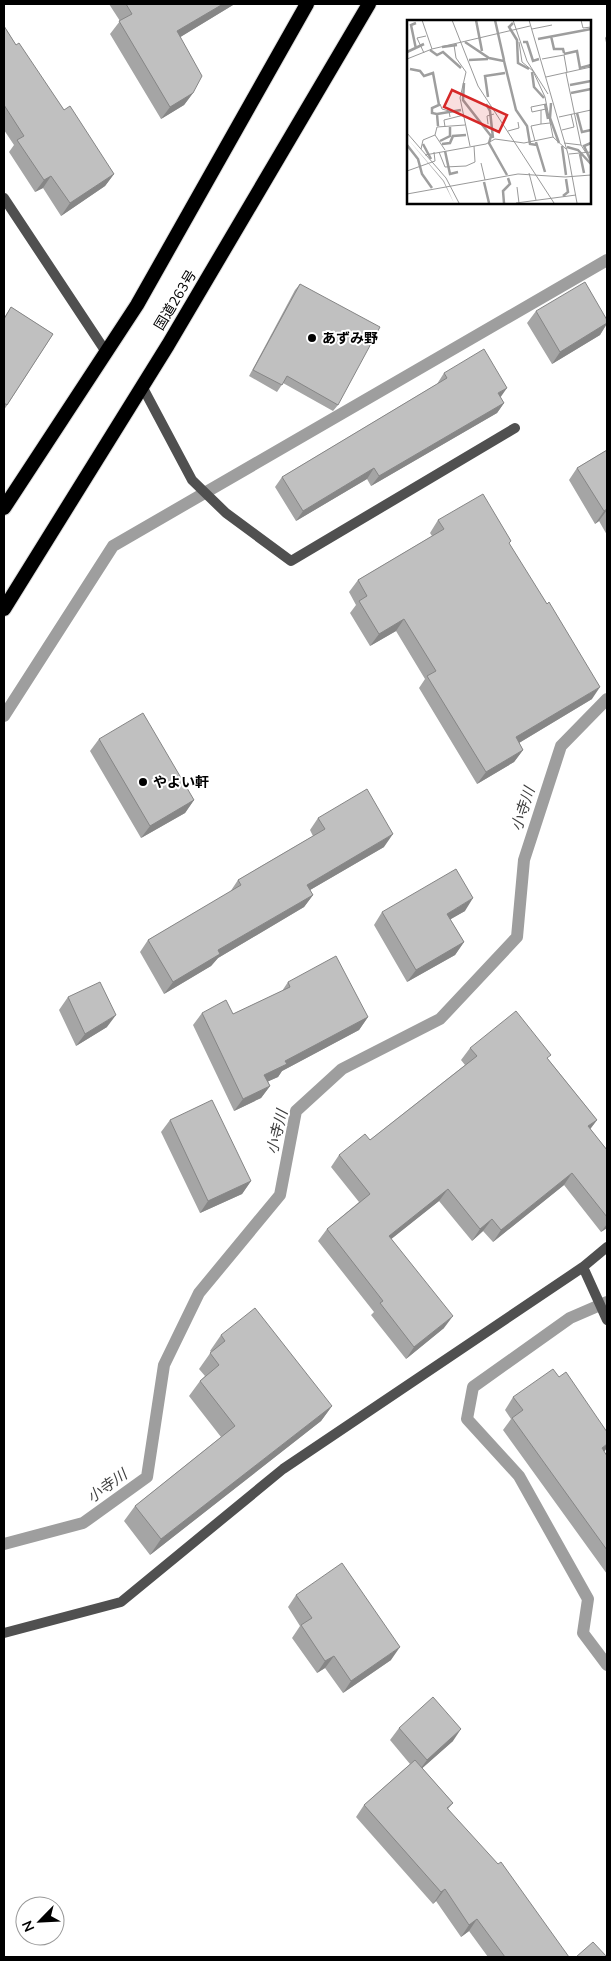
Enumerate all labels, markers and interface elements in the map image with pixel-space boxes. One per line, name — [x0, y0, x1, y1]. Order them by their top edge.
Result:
inset map — [407, 20, 591, 204]
street label: 国道263号 — [150, 267, 201, 334]
place label: あずみ野 — [322, 329, 378, 348]
marker: あずみ野 — [306, 332, 318, 344]
place label: やよい軒 — [153, 773, 209, 792]
marker: やよい軒 — [137, 776, 149, 788]
water label: 小寺川 — [507, 783, 540, 833]
water label: 小寺川 — [262, 1106, 293, 1156]
water label: 小寺川 — [83, 1464, 133, 1507]
north arrow — [15, 1896, 65, 1946]
text: N — [18, 1917, 39, 1935]

